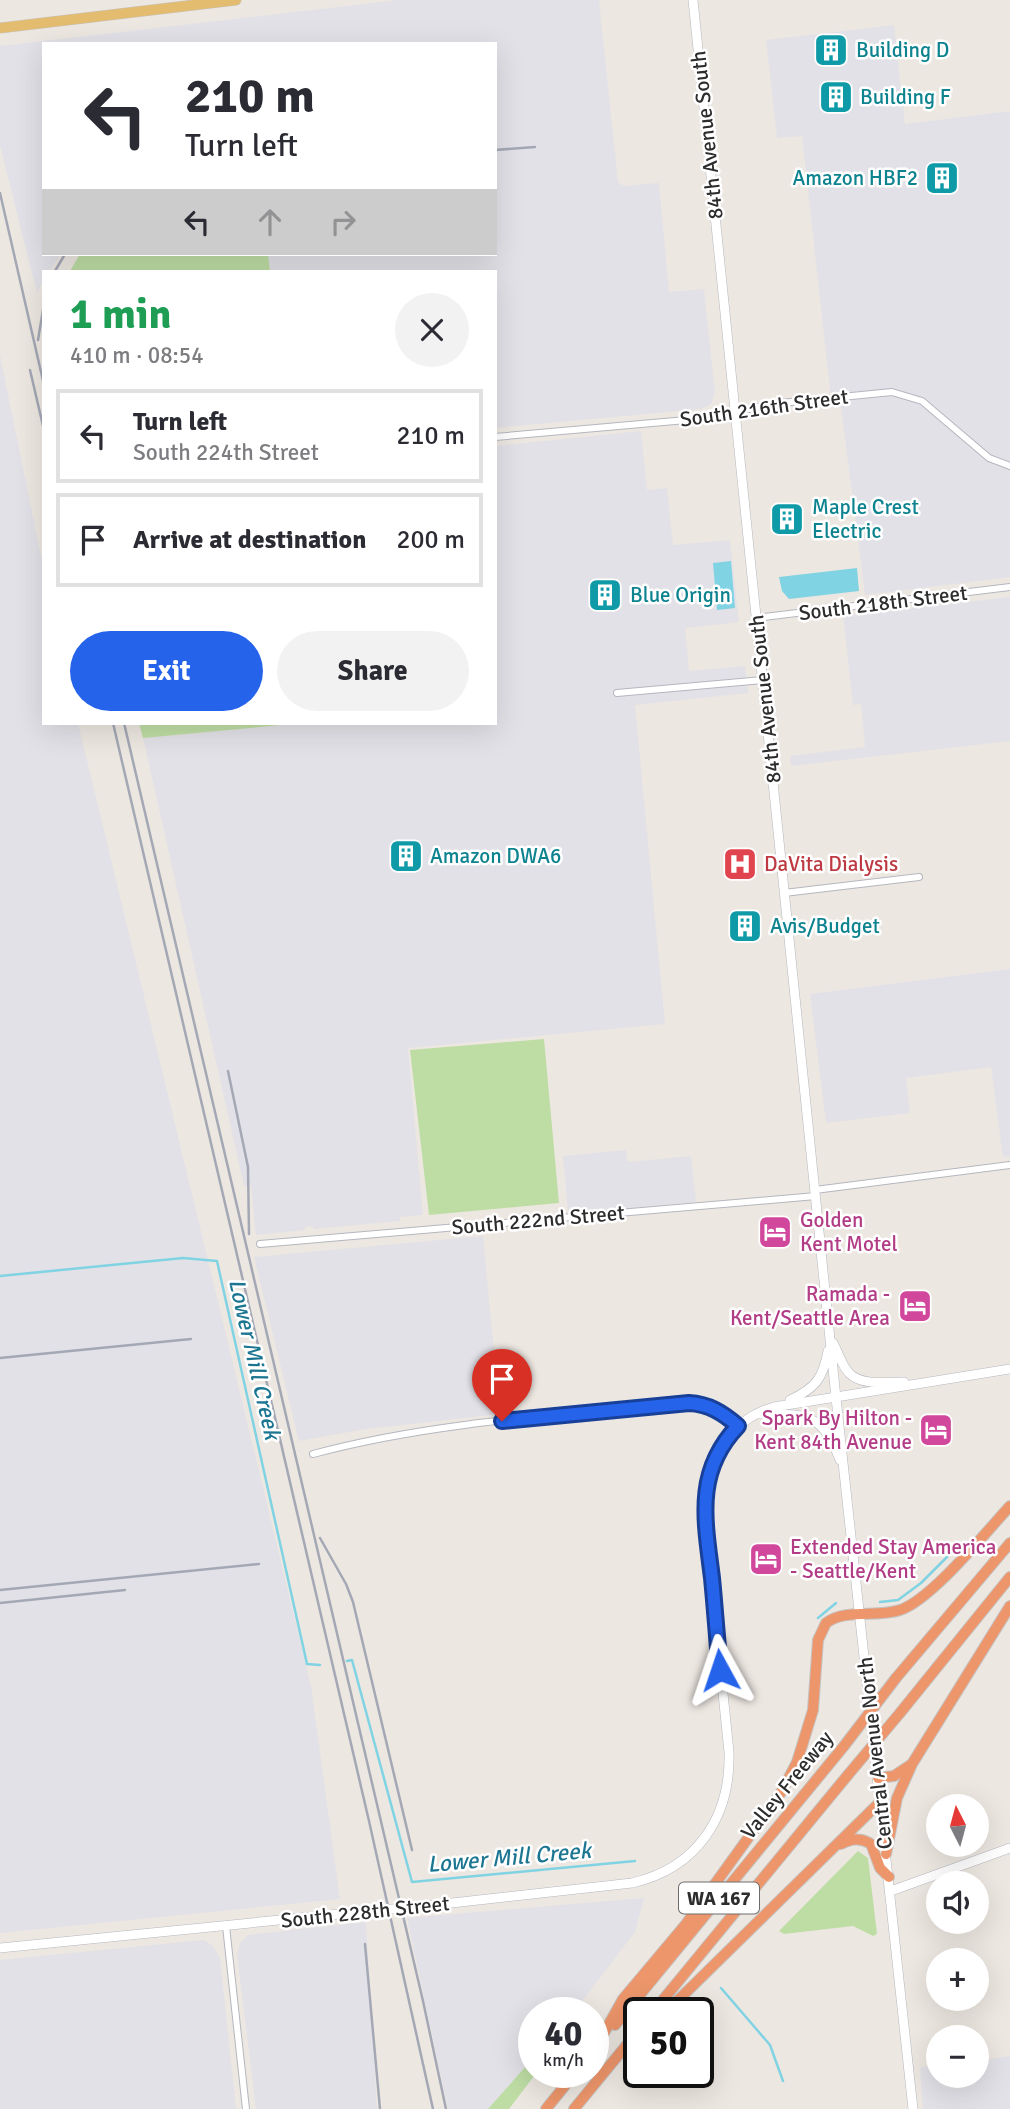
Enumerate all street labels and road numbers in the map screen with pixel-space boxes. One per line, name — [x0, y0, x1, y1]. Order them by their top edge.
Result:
street label: 84th Avenue South — [685, 49, 729, 221]
street label: South 216th Street — [678, 383, 850, 433]
street label: South 218th Street — [797, 580, 969, 626]
street label: 84th Avenue South — [743, 613, 787, 785]
street label: South 222nd Street — [450, 1199, 626, 1241]
street label: Central Avenue North — [852, 1656, 898, 1850]
street label: Valley Freeway — [735, 1725, 839, 1845]
road number: WA 167 — [679, 1882, 759, 1914]
street label: South 228th Street — [279, 1890, 451, 1934]

